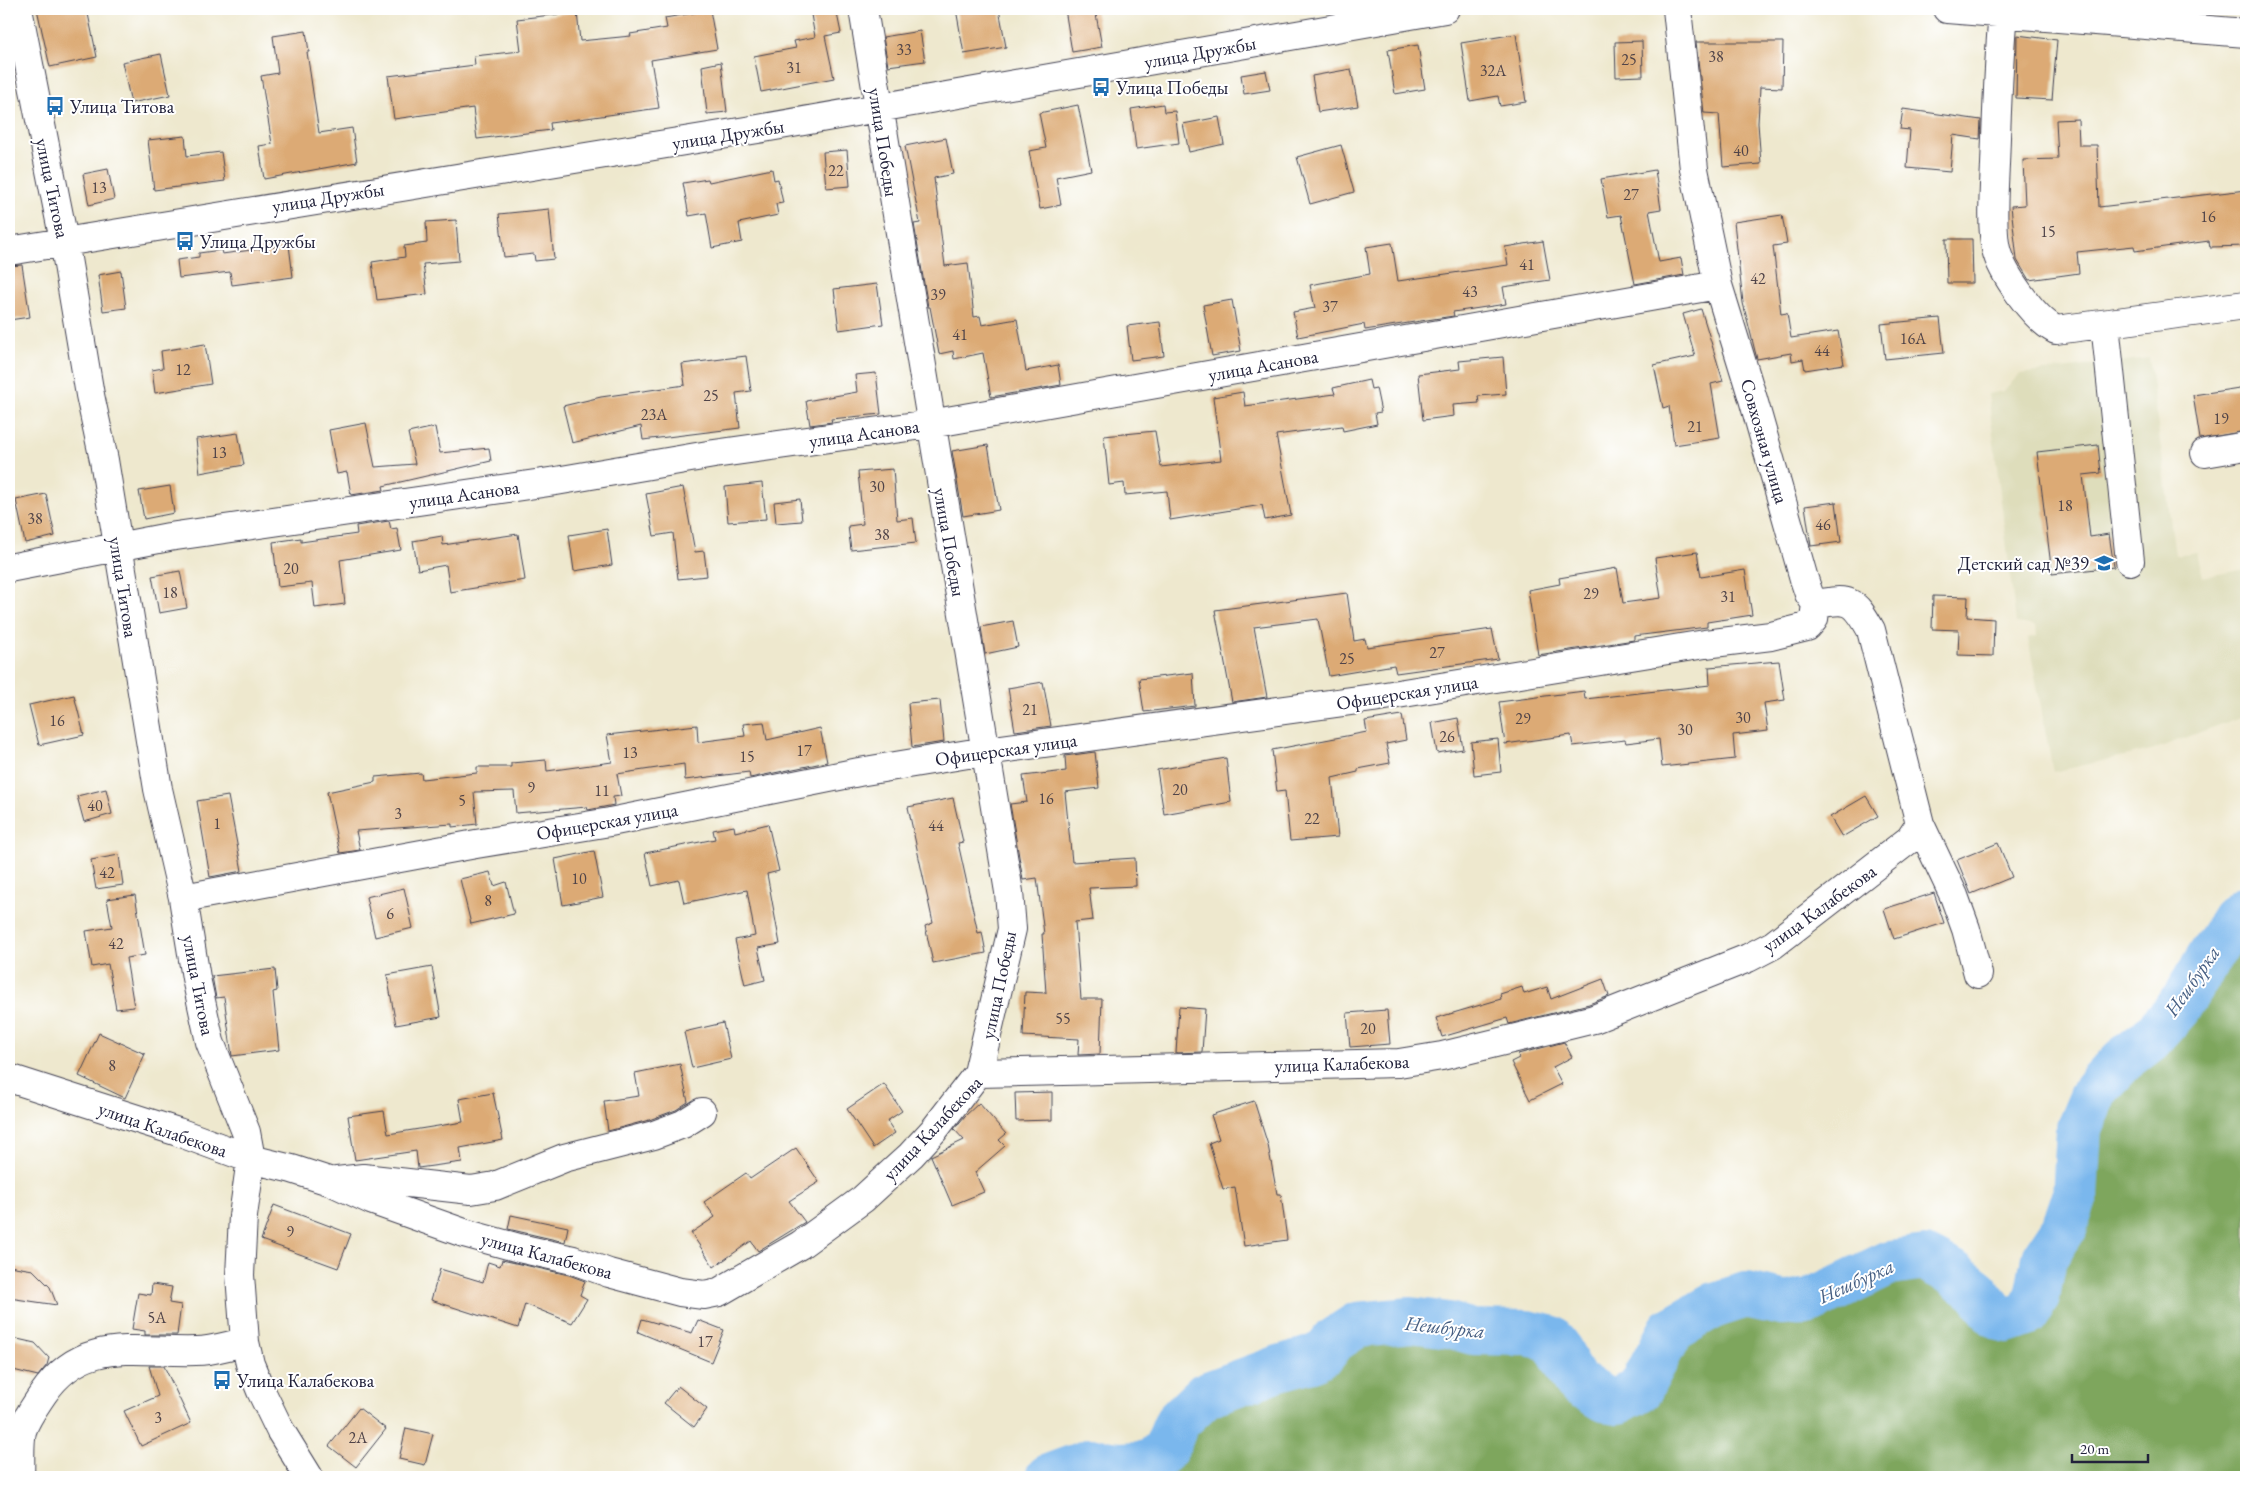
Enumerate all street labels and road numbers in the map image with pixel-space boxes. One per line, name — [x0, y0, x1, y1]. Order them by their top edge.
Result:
street label: улица Дружбы — [1142, 30, 1258, 75]
street label: улица Победы — [863, 86, 905, 199]
street label: улица Дружбы — [670, 113, 786, 156]
street label: улица Титова — [30, 136, 75, 241]
street label: улица Дружбы — [270, 176, 386, 219]
street label: улица Асанова — [1206, 343, 1320, 387]
street label: Совхозная улица — [1735, 376, 1794, 507]
street label: улица Асанова — [807, 413, 921, 454]
street label: улица Асанова — [407, 474, 521, 515]
street label: улица Победы — [928, 486, 971, 599]
street label: улица Титова — [103, 535, 144, 640]
street label: Офицерская улица — [1334, 669, 1480, 716]
street label: Офицерская улица — [933, 727, 1079, 772]
street label: Офицерская улица — [534, 797, 680, 846]
street label: улица Калабекова — [1757, 858, 1882, 958]
street label: улица Победы — [975, 928, 1022, 1041]
street label: улица Титова — [177, 933, 221, 1038]
street label: улица Калабекова — [1274, 1049, 1410, 1078]
street label: улица Калабекова — [877, 1070, 988, 1186]
street label: улица Калабекова — [95, 1096, 231, 1163]
street label: улица Калабекова — [478, 1226, 616, 1285]

